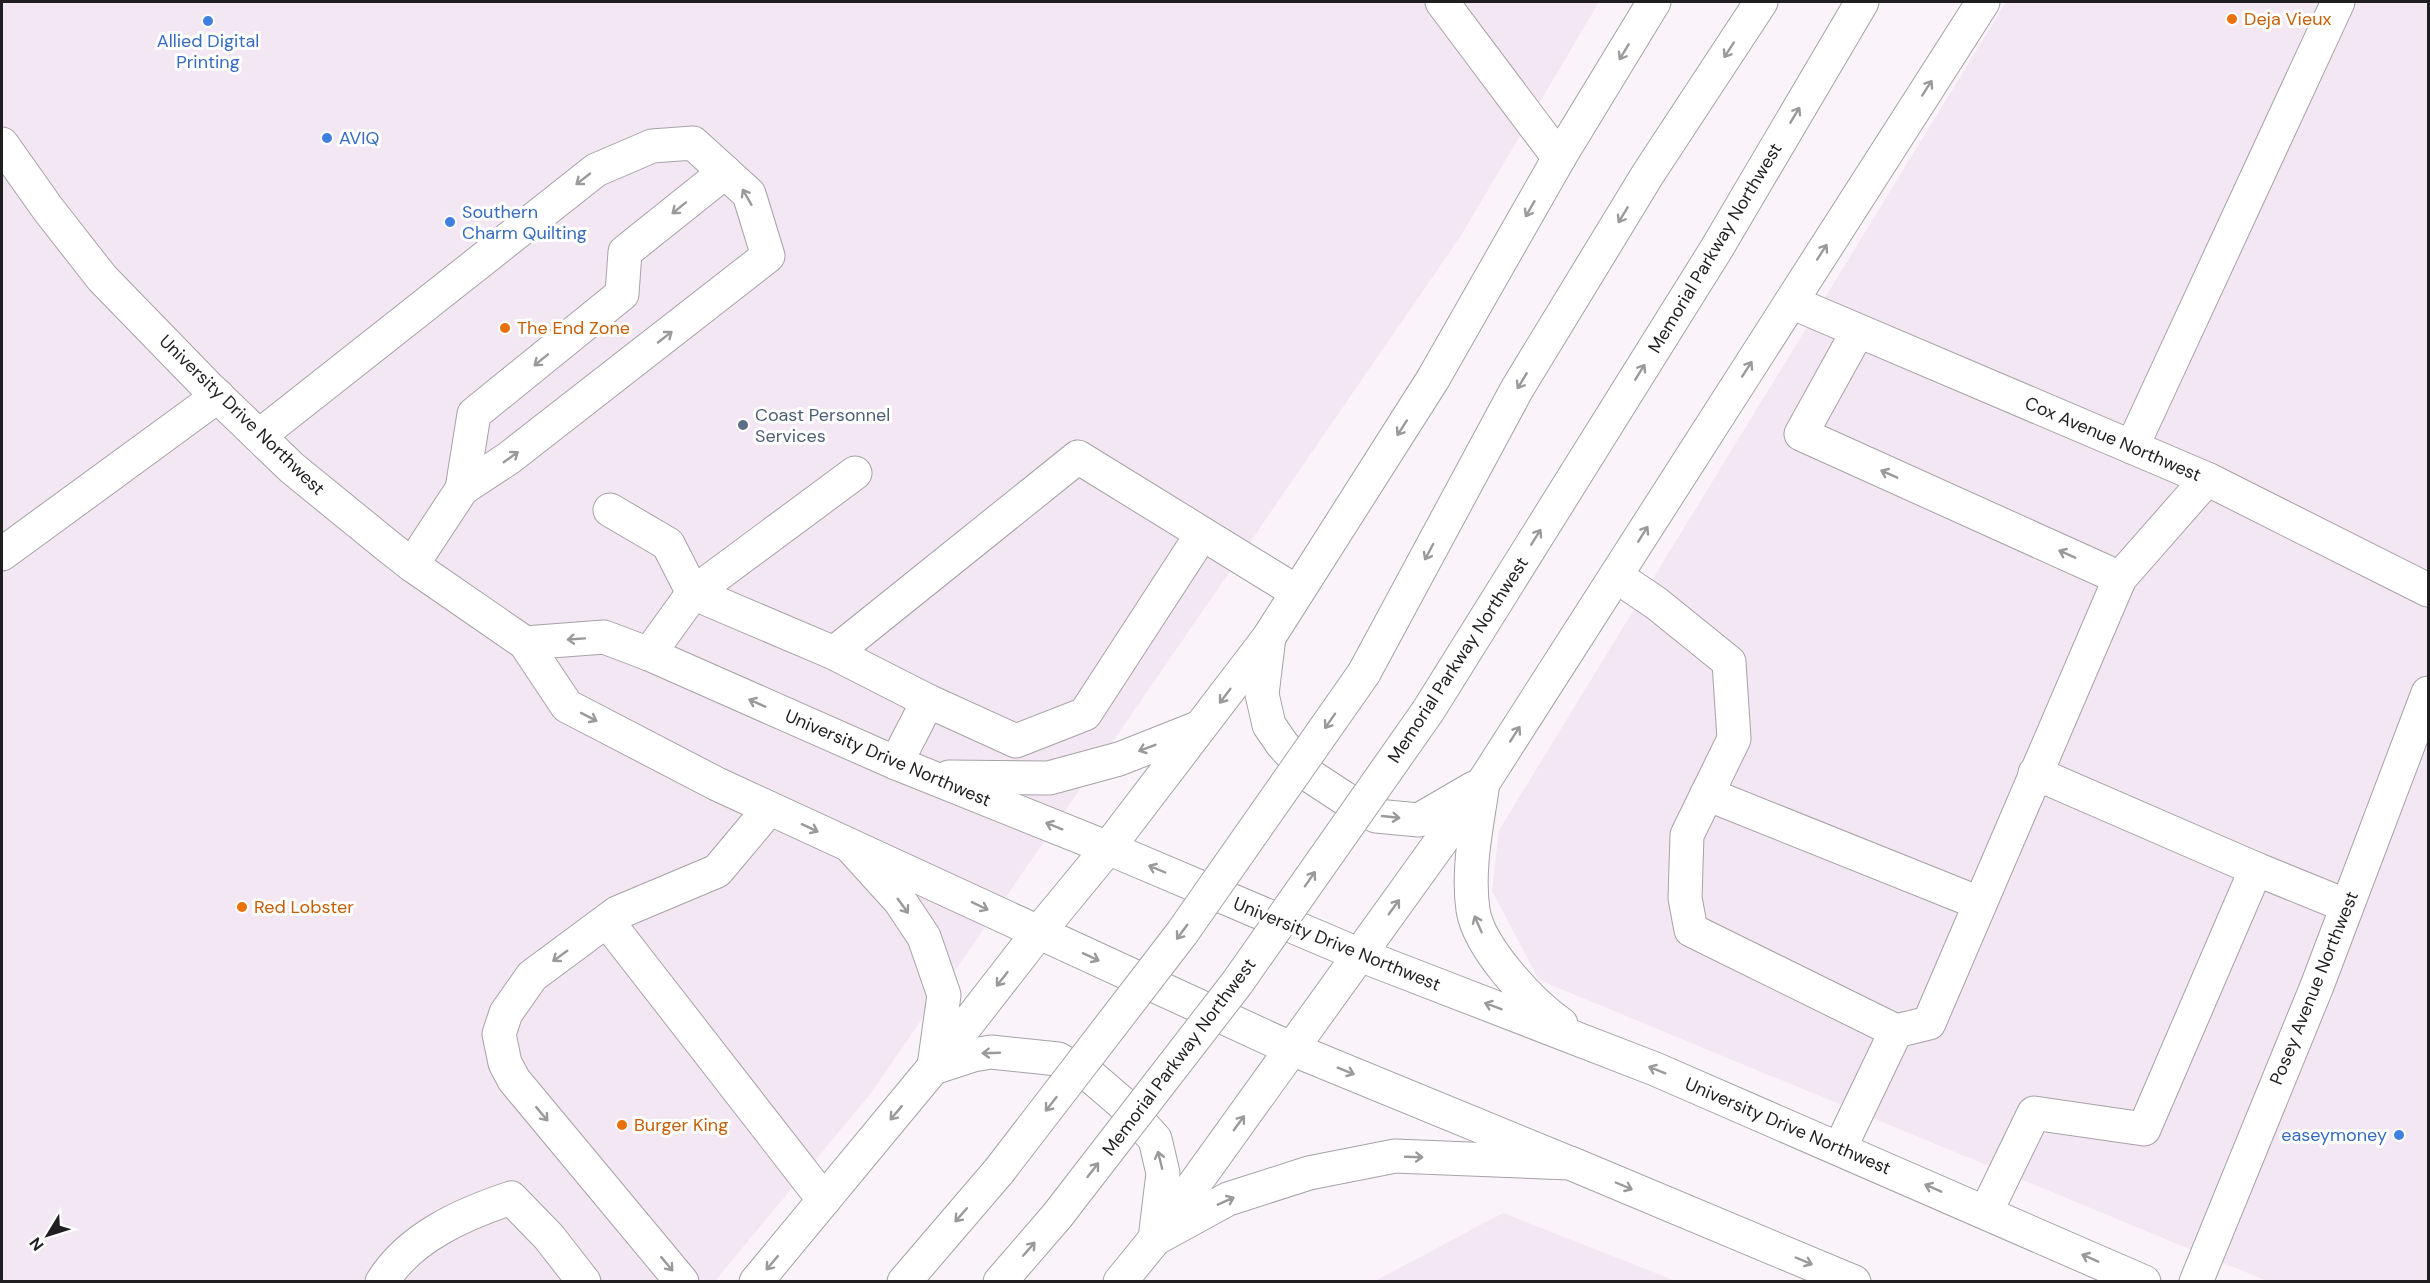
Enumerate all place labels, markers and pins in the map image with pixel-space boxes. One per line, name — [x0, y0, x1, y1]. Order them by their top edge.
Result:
place label: Deja Vieux — [2244, 7, 2331, 31]
marker: Deja Vieux — [2225, 12, 2239, 26]
marker: Allied Digital Printing — [201, 14, 215, 28]
place label: Allied Digital Printing — [157, 29, 259, 74]
place label: AVIQ — [339, 126, 379, 150]
marker: AVIQ — [320, 131, 334, 145]
place label: Southern Charm Quilting — [462, 200, 587, 245]
marker: Southern Charm Quilting — [443, 215, 457, 229]
place label: The End Zone — [517, 316, 630, 340]
marker: The End Zone — [498, 321, 512, 335]
place label: Coast Personnel Services — [755, 403, 890, 448]
marker: Coast Personnel Services — [736, 418, 750, 432]
place label: Red Lobster — [254, 895, 354, 919]
marker: Red Lobster — [235, 900, 249, 914]
place label: Burger King — [634, 1113, 728, 1137]
marker: Burger King — [615, 1118, 629, 1132]
place label: easeymoney — [2281, 1123, 2387, 1147]
marker: easeymoney — [2392, 1128, 2406, 1142]

